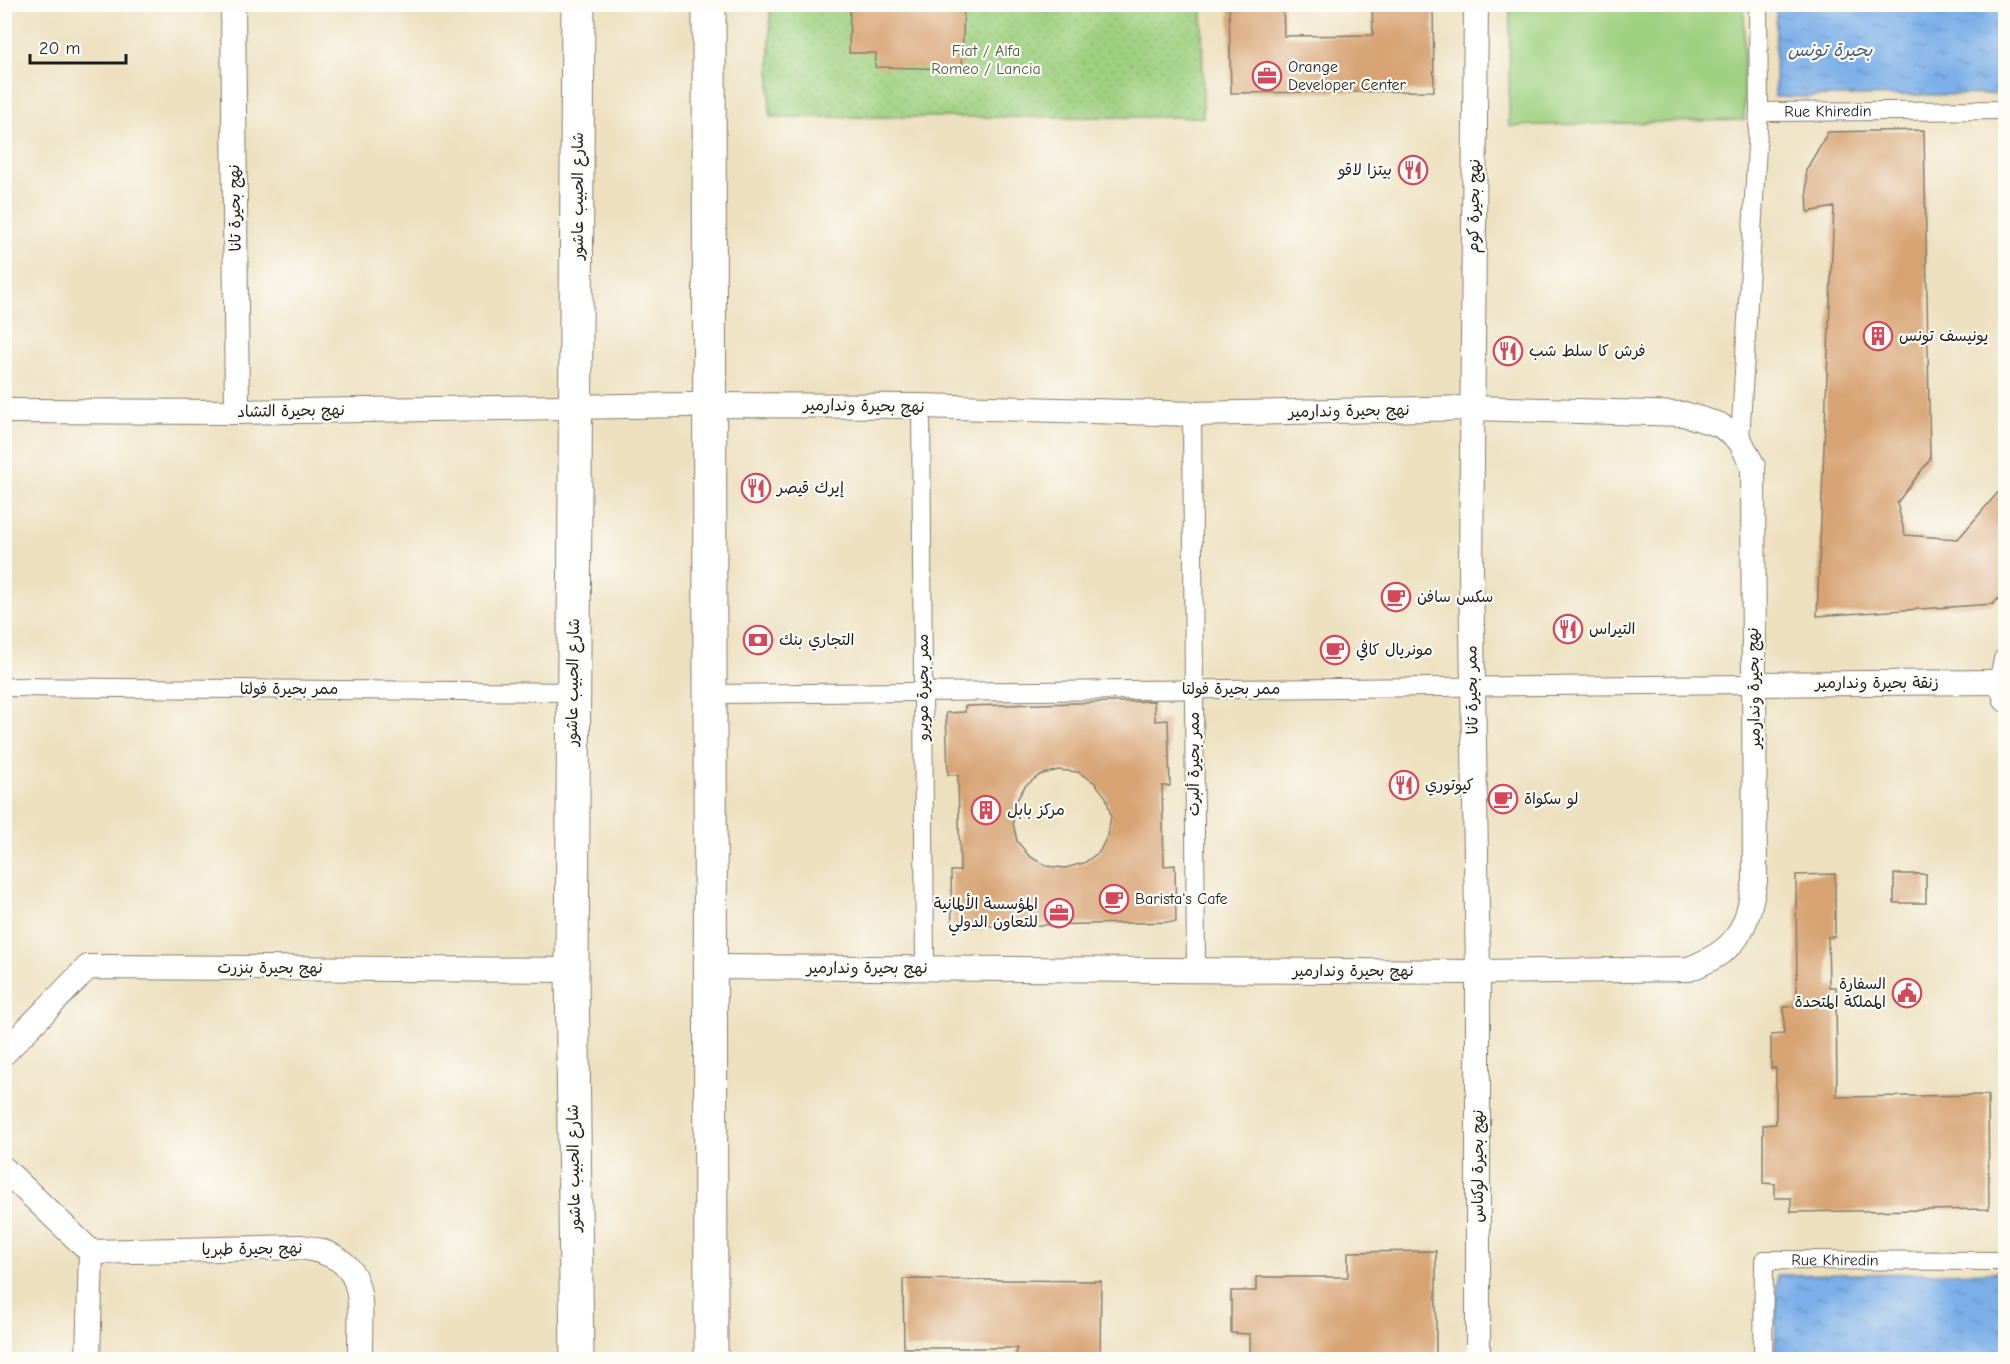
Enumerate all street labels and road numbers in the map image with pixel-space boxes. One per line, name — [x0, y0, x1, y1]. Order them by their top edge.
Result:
street label: Rue Khiredin — [1784, 102, 1872, 121]
street label: شارع الحبيب عاشور — [569, 132, 589, 262]
street label: نهج بحيرة كوم — [1464, 159, 1487, 253]
street label: نهج بحيرة تانا — [225, 164, 246, 252]
street label: نهج بحيرة وندارمير — [801, 396, 925, 417]
street label: نهج بحيرة التشاد — [237, 401, 345, 422]
street label: نهج بحيرة وندارمير — [1286, 401, 1410, 422]
street label: شارع الحبيب عاشور — [563, 618, 585, 748]
street label: نهج بحيرة وندارمير — [1744, 627, 1765, 751]
street label: ممر بحيرة مويرو — [914, 634, 933, 742]
street label: ممر بحيرة تانا — [1462, 645, 1482, 735]
street label: زنقة بحيرة وندارمير — [1813, 674, 1939, 693]
street label: ممر بحيرة فولتا — [240, 680, 338, 699]
street label: ممر بحيرة فولتا — [1182, 680, 1280, 699]
street label: ممر بحيرة ألبرت — [1185, 712, 1203, 816]
street label: نهج بحيرة بنزرت — [217, 959, 323, 978]
street label: نهج بحيرة وندارمير — [804, 959, 928, 978]
street label: نهج بحيرة وندارمير — [1290, 962, 1414, 981]
street label: شارع الحبيب عاشور — [564, 1104, 586, 1234]
street label: نهج بحيرة لوكناس — [1469, 1110, 1488, 1222]
street label: نهج بحيرة طبريا — [201, 1239, 303, 1260]
street label: Rue Khiredin — [1791, 1251, 1879, 1269]

